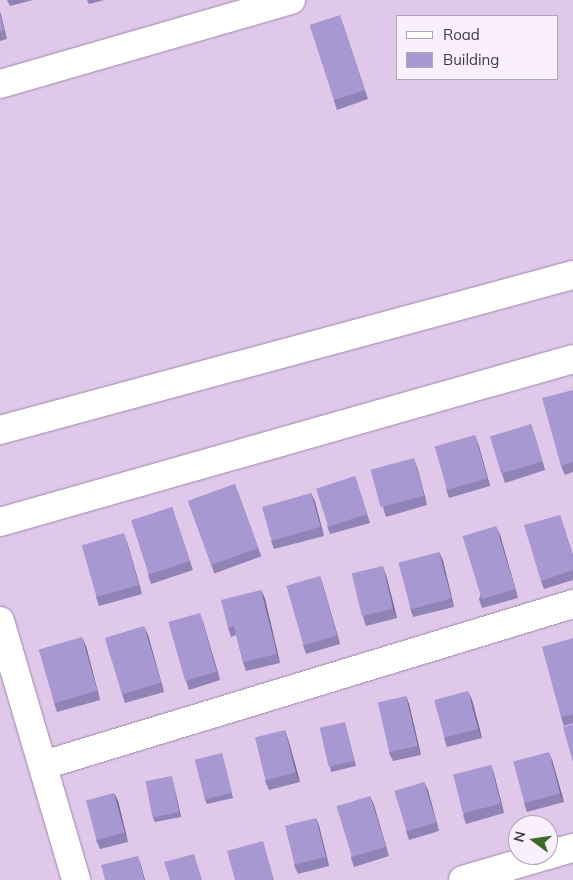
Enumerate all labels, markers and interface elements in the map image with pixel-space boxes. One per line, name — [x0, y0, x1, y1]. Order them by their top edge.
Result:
legend — [396, 15, 558, 80]
text: Road — [443, 25, 480, 44]
text: Building — [443, 50, 499, 69]
north arrow — [508, 815, 558, 865]
text: N — [509, 829, 529, 844]

